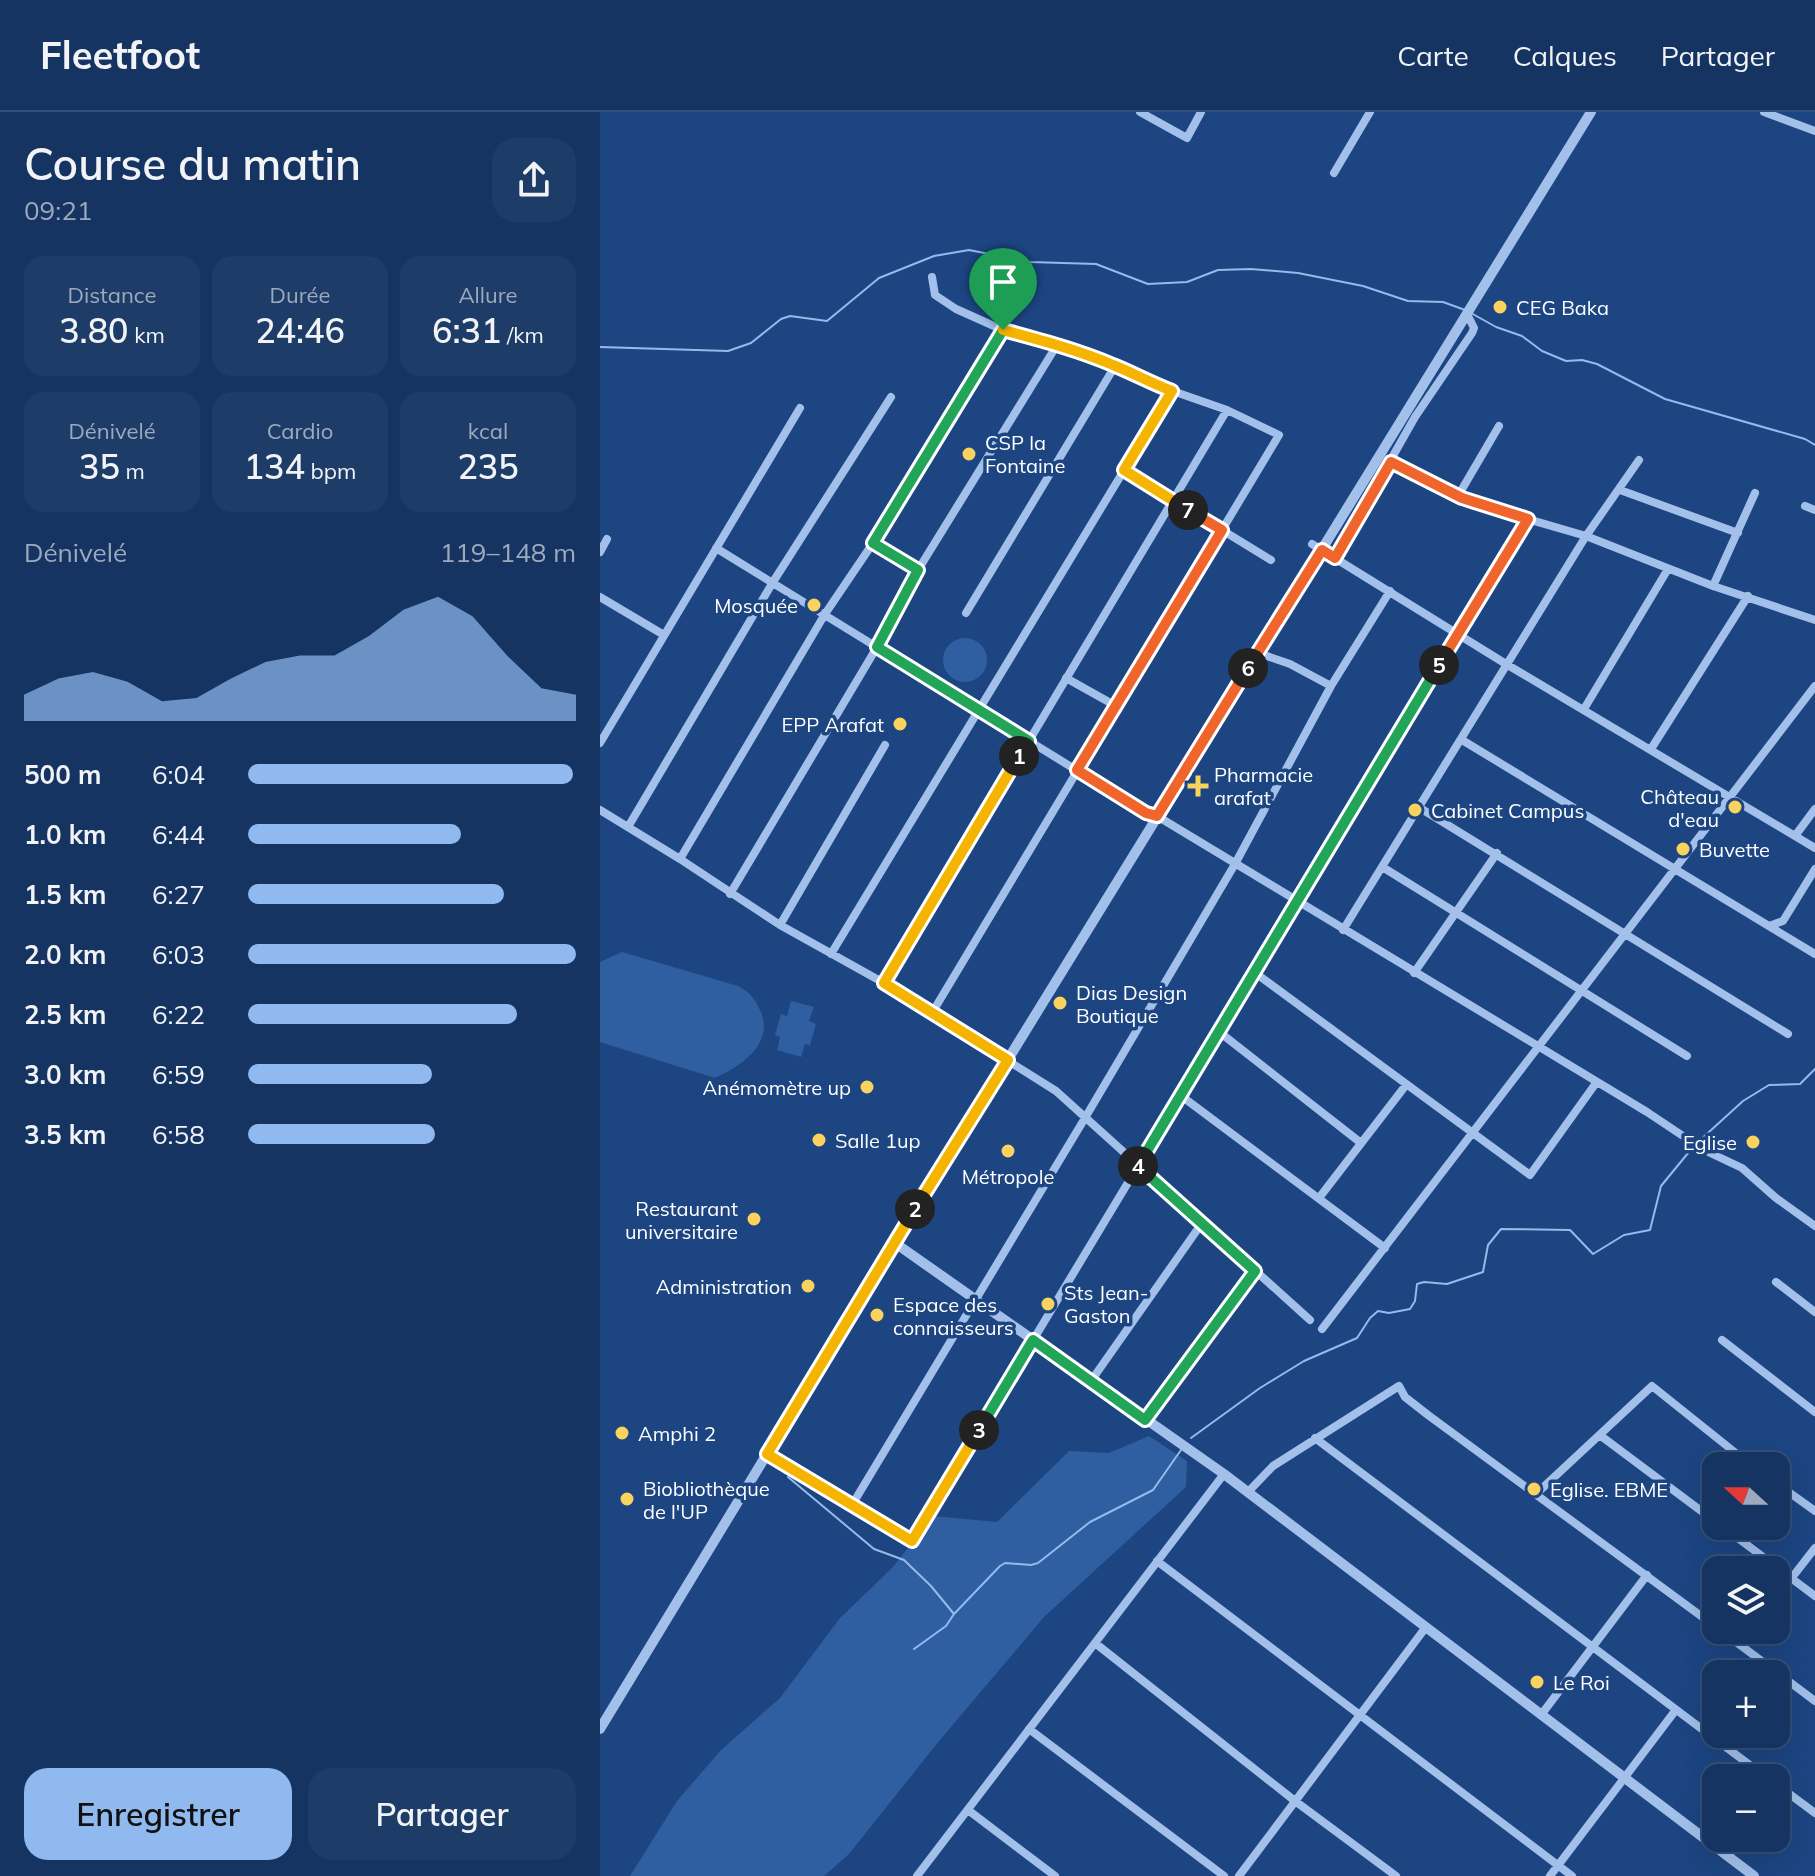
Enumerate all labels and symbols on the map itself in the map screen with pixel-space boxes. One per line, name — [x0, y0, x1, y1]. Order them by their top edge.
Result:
pin — [969, 248, 1037, 330]
place label: CEG Baka — [1516, 295, 1609, 320]
marker: CEG Baka — [1491, 298, 1509, 316]
place label: CSP la Fontaine — [985, 430, 1065, 478]
marker: CSP la Fontaine — [960, 445, 978, 463]
pin: 7 — [1168, 490, 1208, 530]
place label: Mosquée — [714, 593, 798, 618]
marker: Mosquée — [805, 596, 823, 614]
pin: 5 — [1419, 645, 1459, 685]
pin: 6 — [1228, 648, 1268, 688]
place label: EPP Arafat — [781, 712, 884, 737]
marker: EPP Arafat — [891, 715, 909, 733]
pin: 1 — [999, 736, 1039, 776]
place label: Pharmacie arafat — [1214, 762, 1313, 810]
marker: Pharmacie arafat — [1189, 777, 1207, 795]
place label: Château d'eau — [1640, 784, 1719, 832]
place label: Cabinet Campus — [1431, 798, 1584, 823]
marker: Château d'eau — [1726, 798, 1744, 816]
marker: Cabinet Campus — [1406, 801, 1424, 819]
place label: Buvette — [1699, 837, 1770, 862]
marker: Buvette — [1674, 840, 1692, 858]
place label: Dias Design Boutique — [1076, 980, 1187, 1028]
marker: Dias Design Boutique — [1051, 994, 1069, 1012]
place label: Anémomètre up — [703, 1075, 851, 1100]
marker: Anémomètre up — [858, 1078, 876, 1096]
place label: Salle 1up — [835, 1128, 921, 1153]
place label: Eglise — [1683, 1130, 1737, 1155]
marker: Salle 1up — [810, 1131, 828, 1149]
marker: Eglise — [1744, 1133, 1762, 1151]
marker: Métropole — [999, 1142, 1017, 1160]
pin: 4 — [1118, 1146, 1158, 1186]
place label: Métropole — [962, 1164, 1054, 1189]
pin: 2 — [895, 1189, 935, 1229]
place label: Restaurant universitaire — [625, 1196, 738, 1244]
marker: Restaurant universitaire — [745, 1210, 763, 1228]
place label: Administration — [656, 1274, 792, 1299]
marker: Administration — [799, 1277, 817, 1295]
place label: Sts Jean- Gaston — [1064, 1280, 1148, 1328]
place label: Espace des connaisseurs — [893, 1292, 1014, 1340]
marker: Sts Jean- Gaston — [1039, 1295, 1057, 1313]
marker: Espace des connaisseurs — [868, 1306, 886, 1324]
pin: 3 — [959, 1410, 999, 1450]
place label: Amphi 2 — [638, 1421, 716, 1446]
marker: Amphi 2 — [613, 1424, 631, 1442]
north arrow — [1702, 1452, 1790, 1540]
place label: Biobliothèque de l'UP — [643, 1476, 770, 1524]
place label: Eglise. EBME — [1550, 1477, 1668, 1502]
marker: Eglise. EBME — [1525, 1480, 1543, 1498]
marker: Biobliothèque de l'UP — [618, 1490, 636, 1508]
place label: Le Roi — [1553, 1670, 1610, 1695]
marker: Le Roi — [1528, 1673, 1546, 1691]

